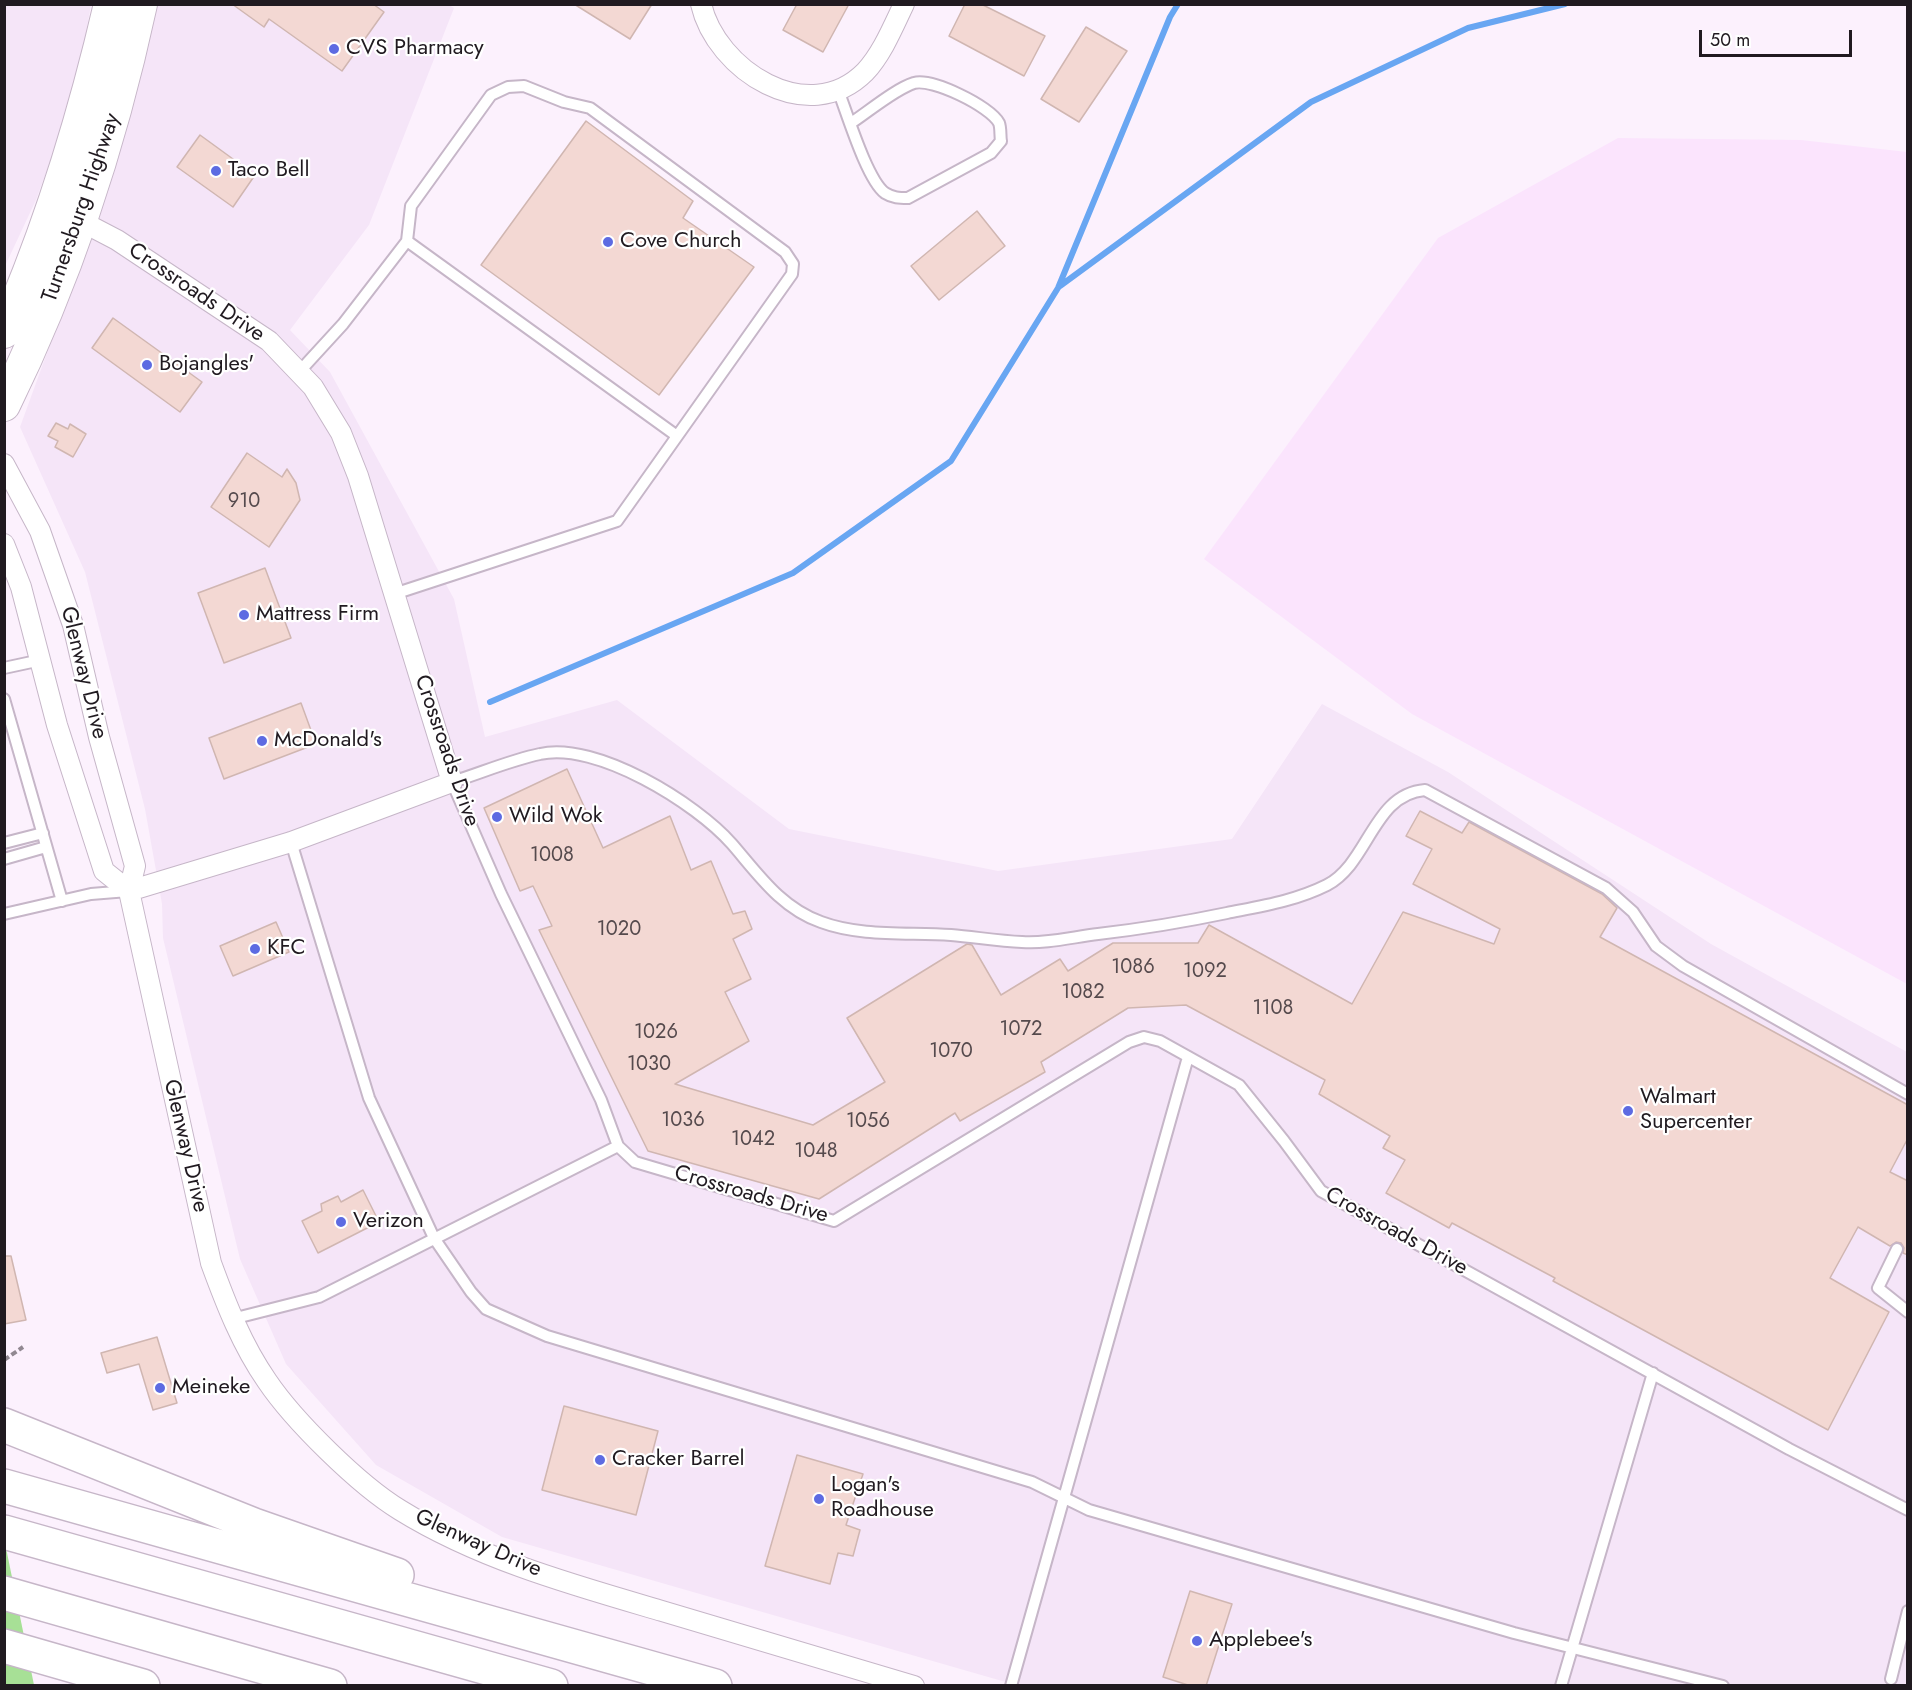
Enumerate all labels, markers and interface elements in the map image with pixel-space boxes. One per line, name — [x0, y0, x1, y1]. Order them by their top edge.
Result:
scale bar — [1702, 18, 1855, 56]
text: 50 m — [1710, 27, 1750, 53]
place label: CVS Pharmacy — [346, 36, 484, 62]
marker: CVS Pharmacy — [327, 42, 341, 56]
street label: Turnersburg Highway — [37, 110, 127, 306]
place label: Taco Bell — [228, 158, 309, 184]
marker: Taco Bell — [209, 164, 223, 178]
place label: Cove Church — [620, 229, 741, 255]
marker: Cove Church — [601, 235, 615, 249]
street label: Crossroads Drive — [123, 238, 269, 348]
place label: Bojangles' — [159, 352, 254, 378]
marker: Bojangles' — [140, 358, 154, 372]
house number: 910 — [228, 490, 260, 514]
place label: Mattress Firm — [256, 602, 379, 628]
street label: Glenway Drive — [54, 604, 112, 742]
marker: Mattress Firm — [237, 608, 251, 622]
street label: Crossroads Drive — [408, 672, 484, 830]
place label: McDonald's — [274, 728, 382, 754]
marker: McDonald's — [255, 734, 269, 748]
place label: Wild Wok — [509, 804, 602, 830]
marker: Wild Wok — [490, 810, 504, 824]
house number: 1008 — [530, 844, 574, 868]
house number: 1020 — [597, 918, 641, 942]
place label: KFC — [267, 936, 305, 962]
marker: KFC — [248, 942, 262, 956]
house number: 1086 — [1111, 956, 1155, 980]
house number: 1092 — [1183, 960, 1227, 984]
house number: 1082 — [1061, 981, 1105, 1005]
house number: 1108 — [1253, 997, 1293, 1021]
house number: 1072 — [1000, 1018, 1042, 1042]
house number: 1026 — [634, 1021, 678, 1045]
house number: 1070 — [929, 1040, 973, 1064]
house number: 1030 — [627, 1053, 671, 1077]
street label: Glenway Drive — [157, 1077, 213, 1215]
place label: Walmart Supercenter — [1640, 1085, 1752, 1136]
marker: Walmart Supercenter — [1621, 1104, 1635, 1118]
house number: 1036 — [661, 1109, 705, 1133]
house number: 1056 — [846, 1110, 890, 1134]
house number: 1042 — [731, 1128, 775, 1152]
house number: 1048 — [794, 1140, 838, 1164]
street label: Crossroads Drive — [671, 1160, 831, 1230]
street label: Crossroads Drive — [1320, 1182, 1472, 1282]
place label: Verizon — [353, 1209, 424, 1235]
marker: Verizon — [334, 1215, 348, 1229]
place label: Meineke — [172, 1375, 250, 1401]
marker: Meineke — [153, 1381, 167, 1395]
place label: Cracker Barrel — [612, 1447, 745, 1473]
marker: Cracker Barrel — [593, 1453, 607, 1467]
place label: Logan's Roadhouse — [831, 1473, 934, 1524]
marker: Logan's Roadhouse — [812, 1492, 826, 1506]
street label: Glenway Drive — [411, 1504, 545, 1584]
place label: Applebee's — [1209, 1628, 1312, 1654]
marker: Applebee's — [1190, 1634, 1204, 1648]

